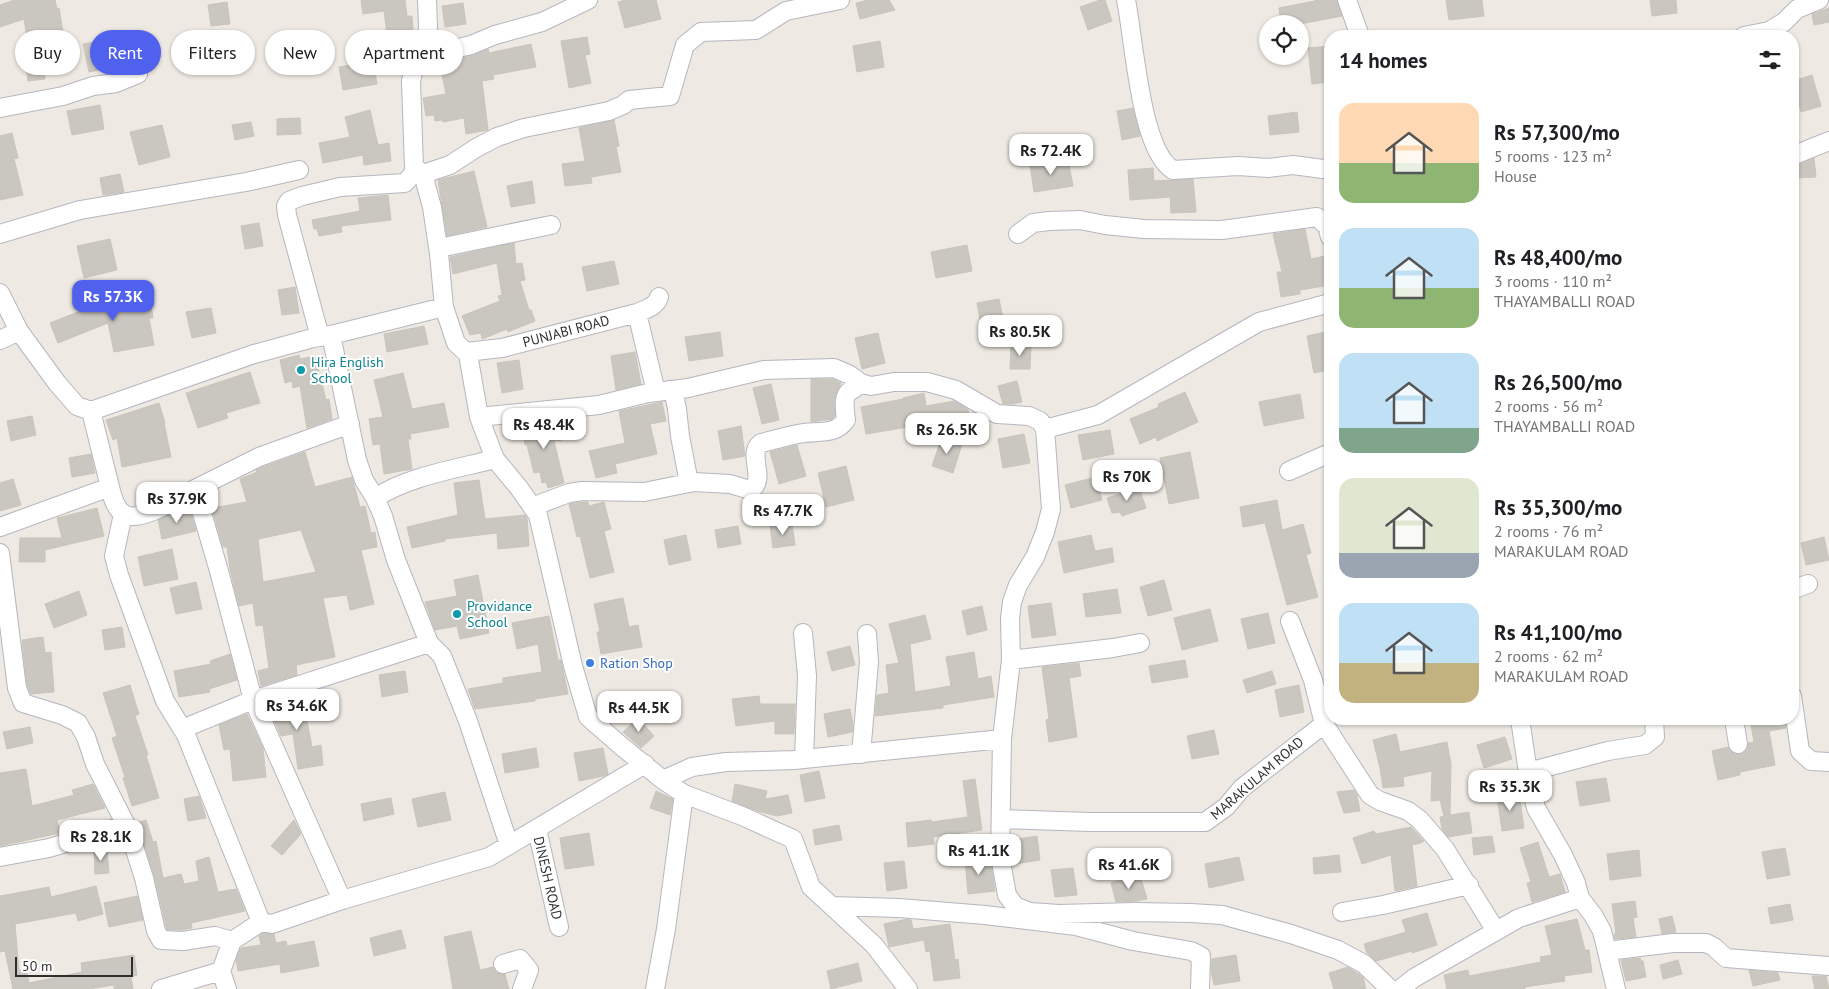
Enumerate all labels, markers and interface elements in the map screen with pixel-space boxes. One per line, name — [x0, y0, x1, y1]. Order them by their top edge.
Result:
map controls — [1259, 15, 1309, 65]
button: locate — [1259, 15, 1309, 65]
chip: Buy — [15, 30, 80, 75]
chip: Rent — [90, 30, 161, 75]
chip: Filters — [171, 30, 255, 75]
chip: New — [265, 30, 335, 75]
chip: Apartment — [345, 30, 463, 75]
icon: filters — [1756, 46, 1784, 74]
text: 14 homes — [1339, 47, 1427, 74]
text: Rs 57,300/mo — [1494, 119, 1620, 146]
icon: home — [1379, 123, 1439, 183]
pin: Rs 72.4K — [999, 134, 1103, 176]
text: Rs 72.4K — [1020, 140, 1082, 160]
text: 5 rooms · 123 m² — [1494, 146, 1612, 166]
text: House — [1494, 166, 1537, 186]
text: Rs 48,400/mo — [1494, 244, 1622, 271]
icon: home — [1379, 248, 1439, 308]
text: 3 rooms · 110 m² — [1494, 271, 1612, 291]
pin: Rs 57.3K — [61, 280, 165, 322]
text: Rs 57.3K — [83, 286, 143, 306]
text: THAYAMBALLI ROAD — [1494, 291, 1635, 311]
street label: PUNJABI ROAD — [521, 311, 611, 351]
pin: Rs 80.5K — [968, 314, 1072, 357]
text: Rs 80.5K — [989, 321, 1051, 341]
place label: Hira English School — [311, 353, 384, 387]
marker: Hira English School — [295, 364, 307, 376]
text: Rs 26,500/mo — [1494, 369, 1622, 396]
icon: home — [1379, 373, 1439, 433]
text: 2 rooms · 56 m² — [1494, 396, 1603, 416]
pin: Rs 48.4K — [492, 408, 596, 450]
pin: Rs 26.5K — [895, 412, 999, 455]
text: Rs 48.4K — [513, 414, 575, 434]
text: THAYAMBALLI ROAD — [1494, 416, 1635, 436]
text: Rs 26.5K — [916, 419, 978, 439]
pin: Rs 70K — [1086, 460, 1168, 502]
text: Rs 70K — [1103, 466, 1151, 486]
pin: Rs 37.9K — [125, 482, 229, 524]
text: Rs 37.9K — [147, 488, 207, 508]
pin: Rs 47.7K — [731, 494, 835, 536]
text: Rs 35,300/mo — [1494, 494, 1622, 521]
icon: home — [1379, 498, 1439, 558]
text: Rs 47.7K — [753, 500, 813, 520]
text: 2 rooms · 76 m² — [1494, 521, 1603, 541]
text: MARAKULAM ROAD — [1494, 541, 1629, 561]
place label: Providance School — [467, 597, 532, 631]
marker: Providance School — [451, 608, 463, 620]
text: Rs 41,100/mo — [1494, 619, 1622, 646]
icon: home — [1379, 623, 1439, 683]
text: 2 rooms · 62 m² — [1494, 646, 1603, 666]
place label: Ration Shop — [600, 654, 673, 672]
marker: Ration Shop — [584, 657, 596, 669]
text: MARAKULAM ROAD — [1494, 666, 1629, 686]
pin: Rs 34.6K — [245, 688, 349, 731]
pin: Rs 44.5K — [587, 690, 691, 733]
text: Rs 34.6K — [266, 695, 328, 715]
text: Rs 44.5K — [608, 697, 670, 717]
street label: MARAKULAM ROAD — [1207, 733, 1307, 823]
pin: Rs 35.3K — [1458, 770, 1562, 812]
text: Rs 35.3K — [1479, 776, 1541, 796]
pin: Rs 28.1K — [49, 820, 153, 862]
text: Rs 28.1K — [70, 826, 132, 846]
pin: Rs 41.1K — [927, 834, 1031, 876]
street label: DINESH ROAD — [530, 835, 566, 921]
text: Rs 41.1K — [948, 840, 1010, 860]
pin: Rs 41.6K — [1077, 848, 1181, 890]
text: Rs 41.6K — [1098, 854, 1160, 874]
scale bar — [15, 954, 132, 977]
text: 50 m — [22, 957, 52, 975]

